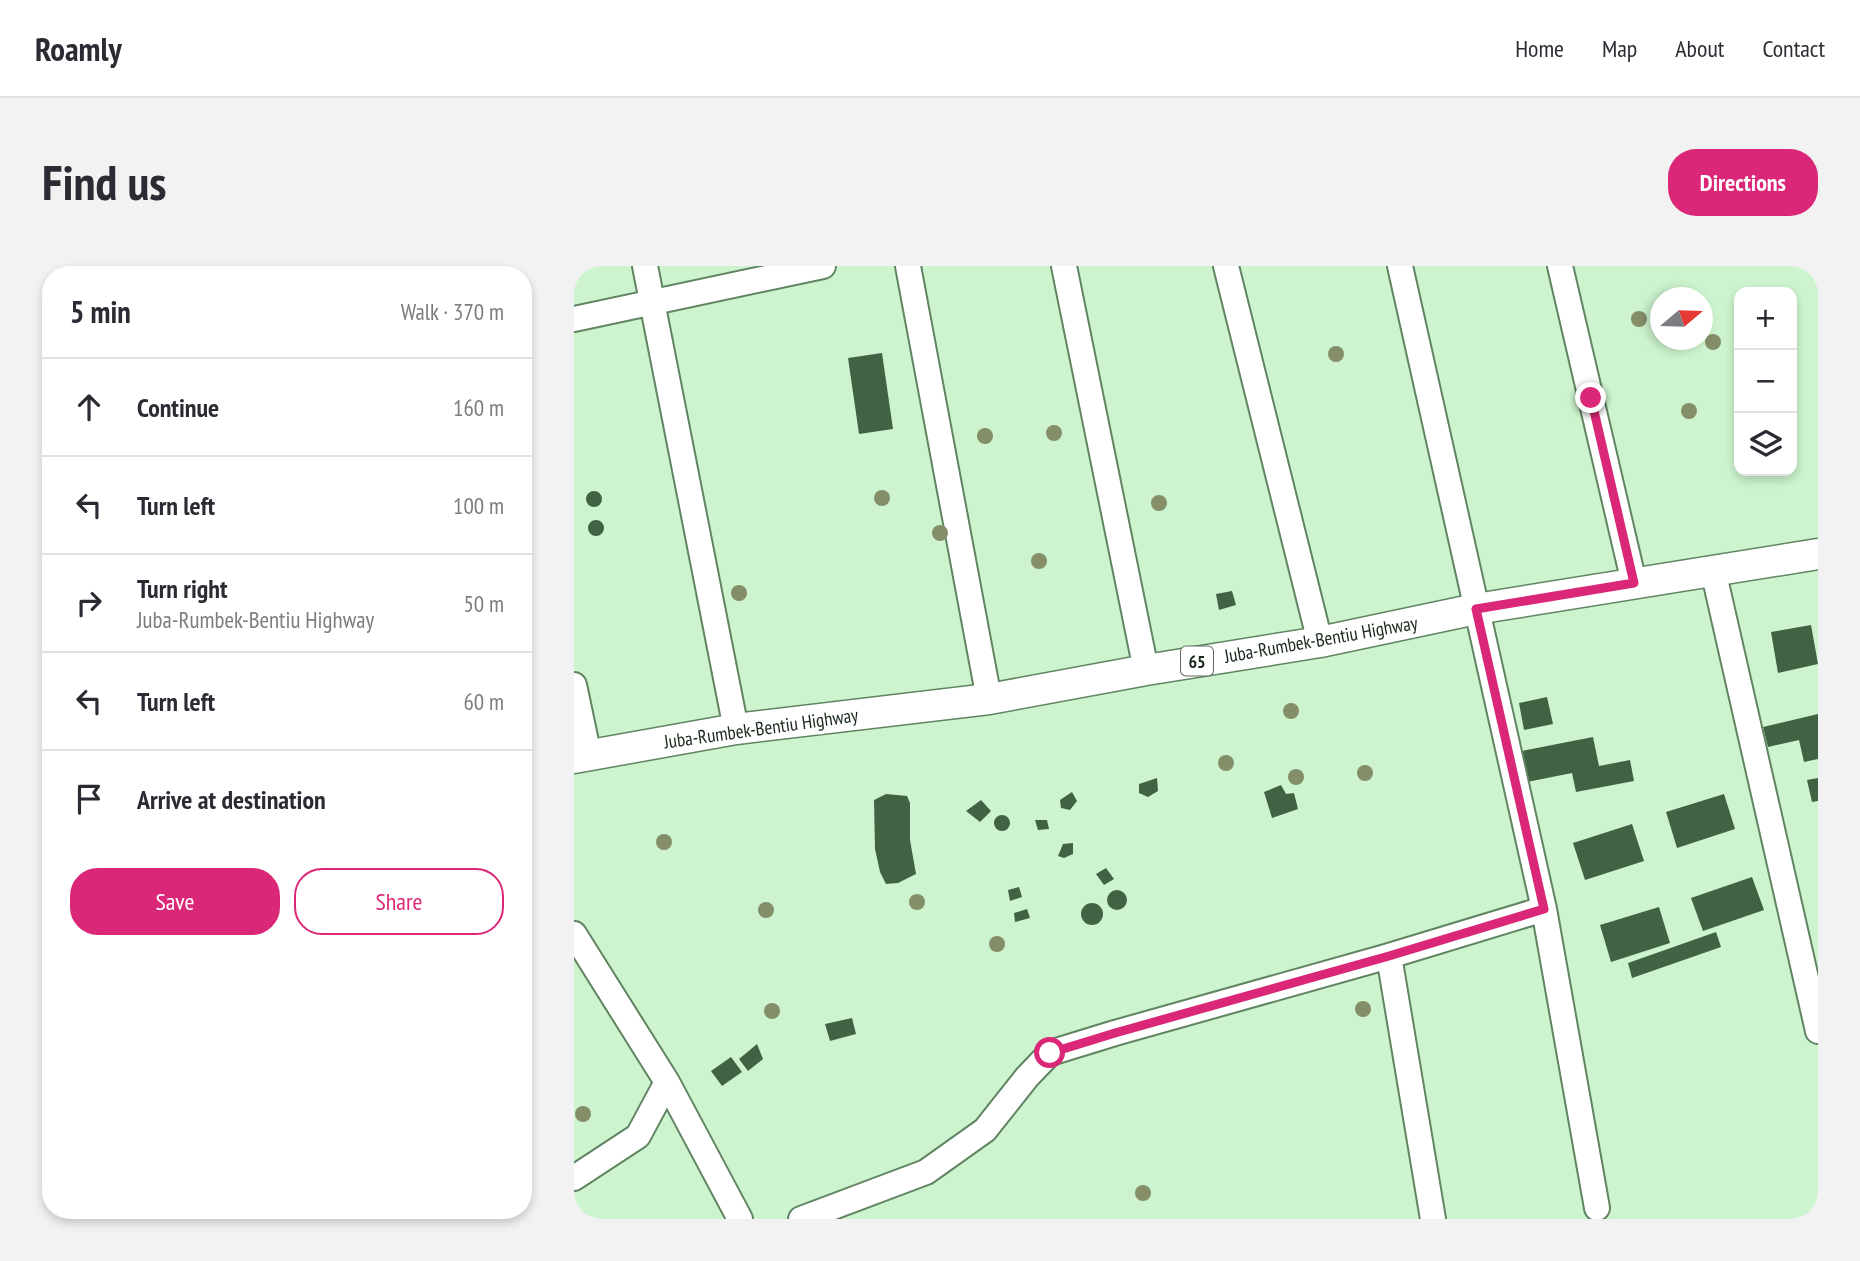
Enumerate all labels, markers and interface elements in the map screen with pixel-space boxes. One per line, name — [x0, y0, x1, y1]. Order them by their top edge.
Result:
text: Roamly — [35, 27, 122, 70]
text: Home — [1515, 33, 1564, 64]
text: Map — [1602, 33, 1637, 64]
text: About — [1675, 33, 1724, 64]
text: Contact — [1762, 33, 1825, 64]
button: Directions — [1668, 149, 1818, 216]
text: Find us — [42, 150, 166, 214]
north arrow — [1650, 287, 1713, 350]
map controls — [1734, 287, 1797, 476]
button: + — [1734, 287, 1797, 350]
text: 5 min — [70, 292, 131, 331]
text: Walk · 370 m — [401, 297, 504, 326]
button: − — [1734, 350, 1797, 413]
route end — [1575, 382, 1606, 413]
icon: ahead — [70, 388, 108, 426]
text: Continue — [137, 391, 219, 424]
text: 160 m — [453, 393, 504, 422]
button: layers — [1734, 413, 1797, 476]
icon: left — [70, 486, 108, 524]
text: Turn left — [137, 489, 215, 522]
text: 100 m — [453, 491, 504, 520]
text: Turn right — [137, 572, 228, 605]
icon: right — [70, 584, 108, 622]
text: 50 m — [463, 589, 504, 618]
text: Juba-Rumbek-Bentiu Highway — [137, 605, 374, 634]
street label: Juba-Rumbek-Bentiu Highway — [1221, 610, 1420, 668]
road number: 65 — [1181, 646, 1213, 676]
icon: left — [70, 682, 108, 720]
text: Turn left — [137, 685, 215, 718]
text: 60 m — [463, 687, 504, 716]
street label: Juba-Rumbek-Bentiu Highway — [661, 702, 860, 754]
icon: arrive — [70, 780, 108, 818]
text: Arrive at destination — [137, 783, 326, 816]
button: Save — [70, 868, 280, 935]
button: Share — [294, 868, 504, 935]
route start — [1034, 1037, 1065, 1068]

